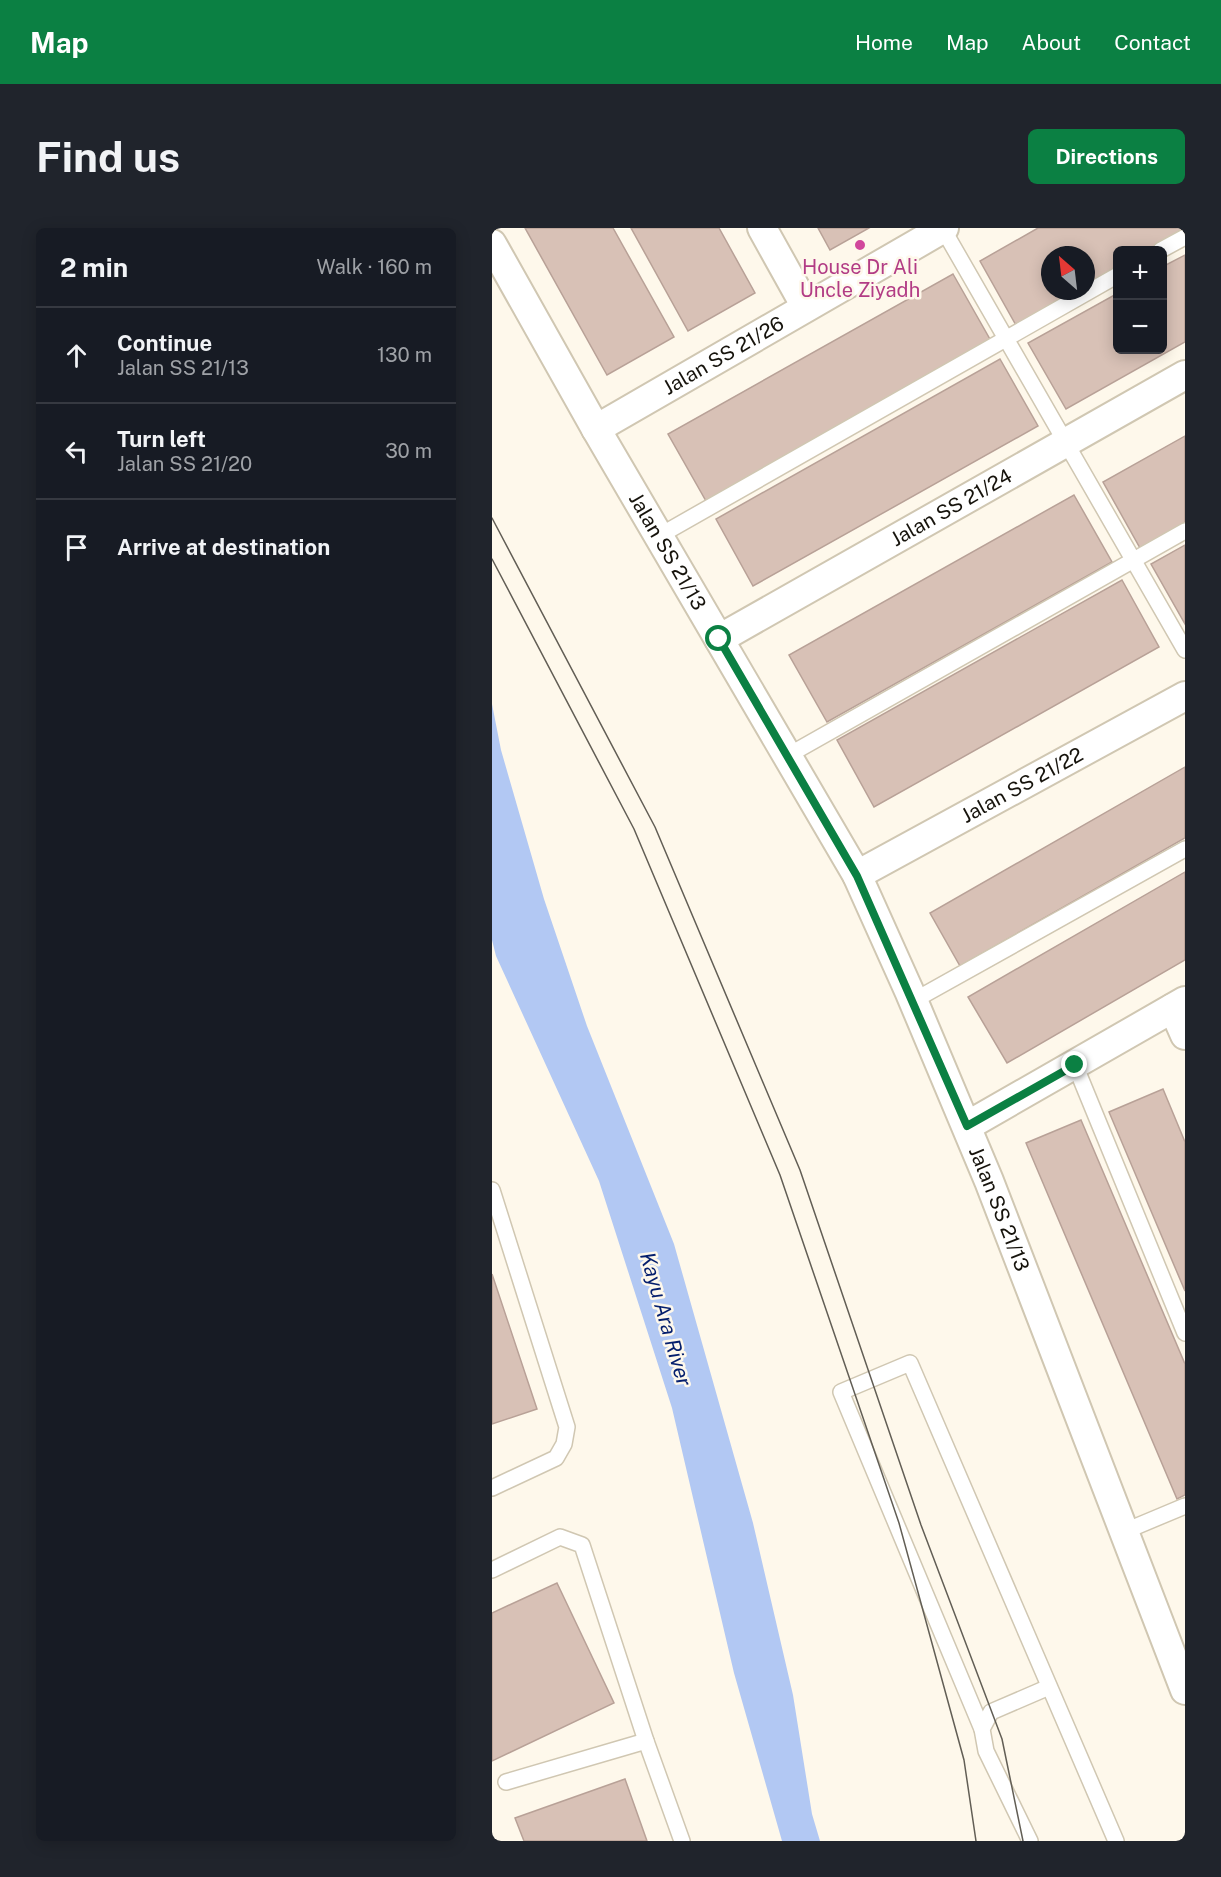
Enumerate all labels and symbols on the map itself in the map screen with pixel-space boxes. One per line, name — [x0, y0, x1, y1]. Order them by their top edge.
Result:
marker: House Dr Ali Uncle Ziyadh — [853, 238, 867, 252]
north arrow — [1041, 246, 1095, 300]
place label: House Dr Ali Uncle Ziyadh — [800, 255, 920, 302]
street label: Jalan SS 21/26 — [659, 311, 788, 400]
street label: Jalan SS 21/24 — [886, 464, 1016, 551]
street label: Jalan SS 21/13 — [624, 488, 711, 614]
route start — [705, 625, 731, 651]
street label: Jalan SS 21/22 — [957, 742, 1087, 828]
route end — [1061, 1051, 1087, 1077]
street label: Jalan SS 21/13 — [964, 1143, 1035, 1275]
water label: Kayu Ara River — [635, 1249, 697, 1390]

